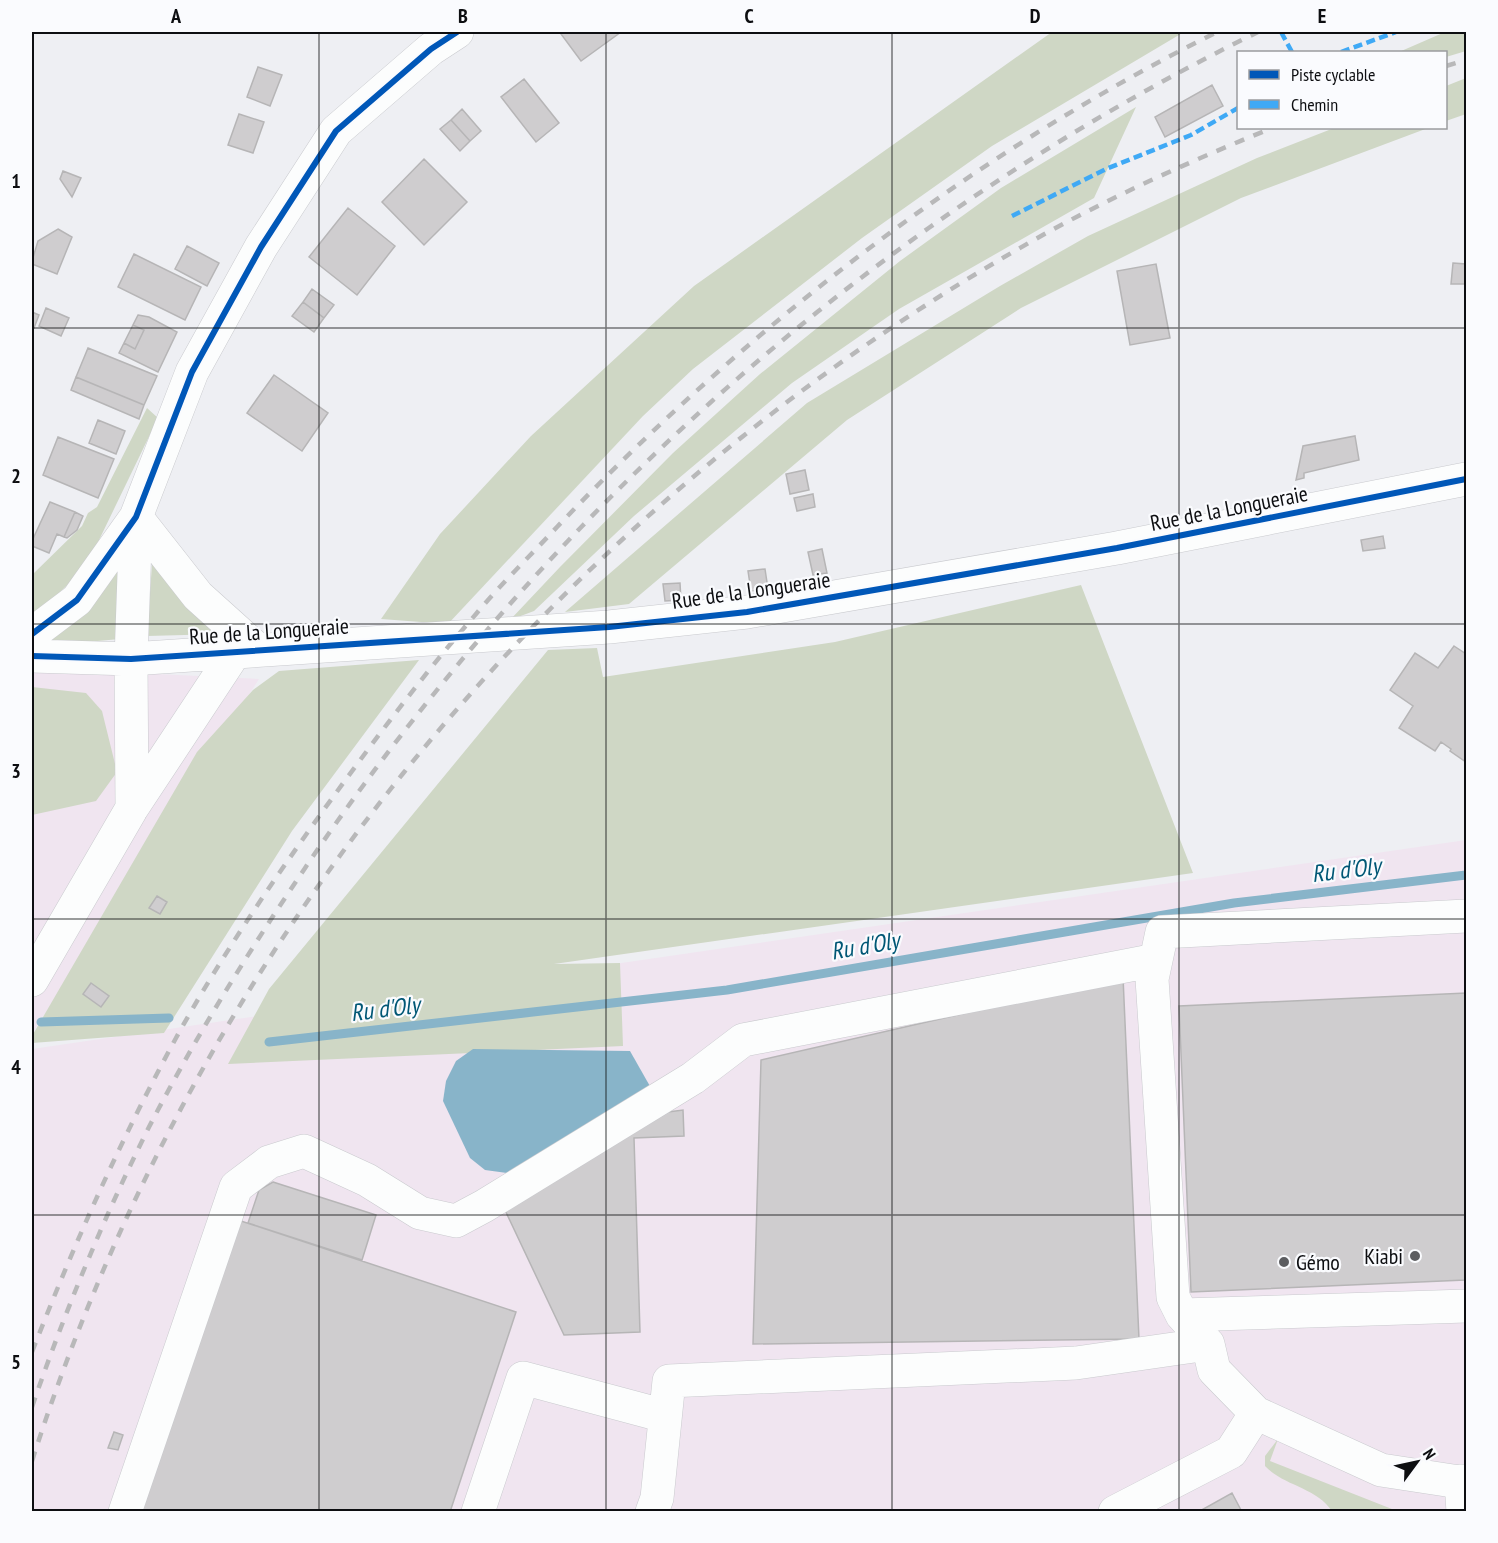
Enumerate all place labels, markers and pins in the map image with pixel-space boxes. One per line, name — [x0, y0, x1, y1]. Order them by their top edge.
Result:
place label: Kiabi — [1364, 1242, 1403, 1270]
place label: Gémo — [1296, 1248, 1340, 1276]
marker: Kiabi — [1408, 1249, 1422, 1263]
marker: Gémo — [1277, 1255, 1291, 1269]

